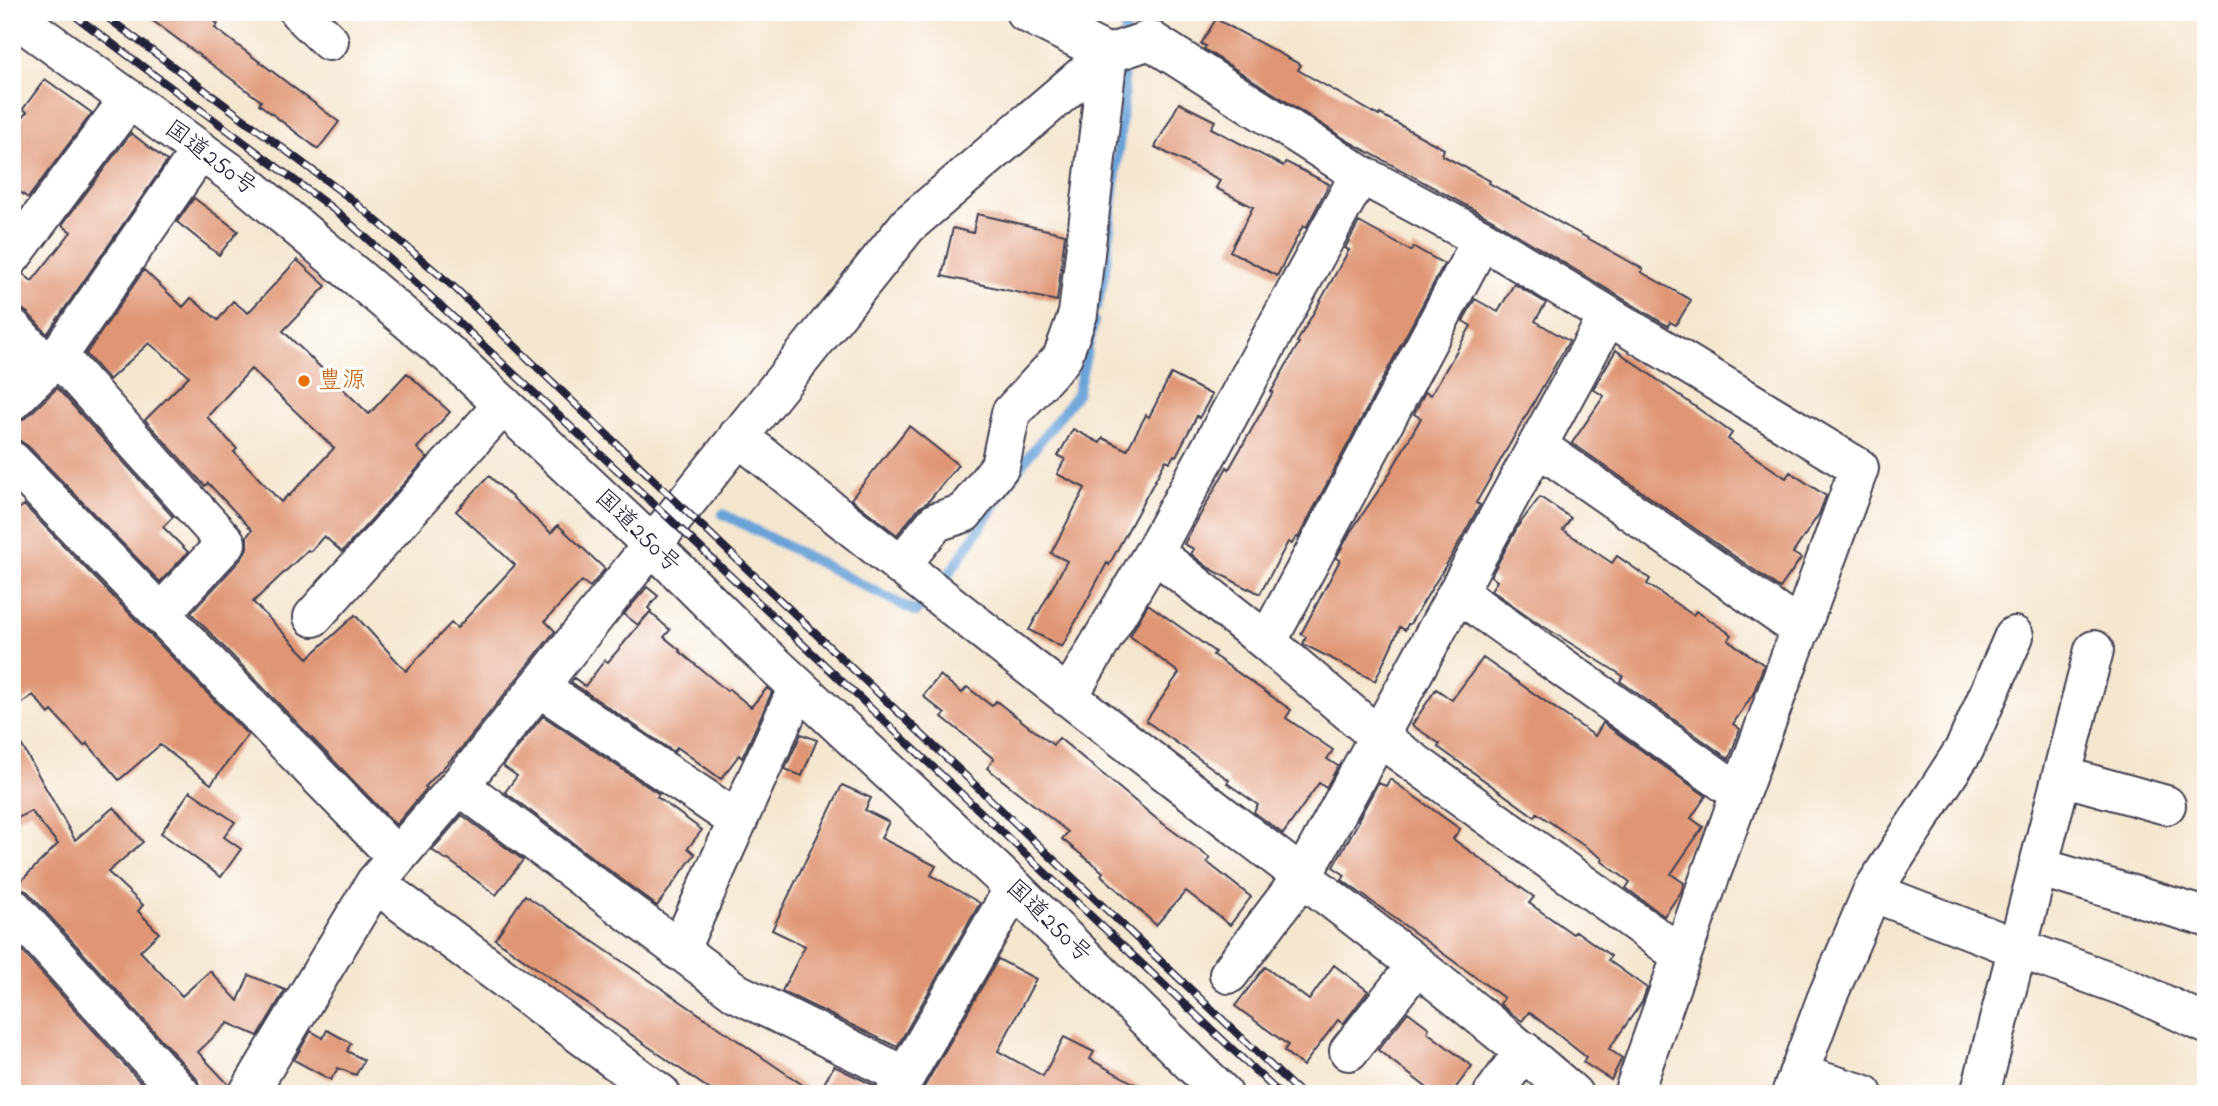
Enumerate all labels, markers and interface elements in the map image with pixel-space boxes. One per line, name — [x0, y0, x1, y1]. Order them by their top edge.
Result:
street label: 国道250号 — [156, 113, 264, 205]
place label: 豊源 — [318, 364, 366, 399]
marker: 豊源 — [296, 373, 312, 389]
street label: 国道250号 — [586, 482, 688, 582]
street label: 国道250号 — [997, 872, 1099, 972]

